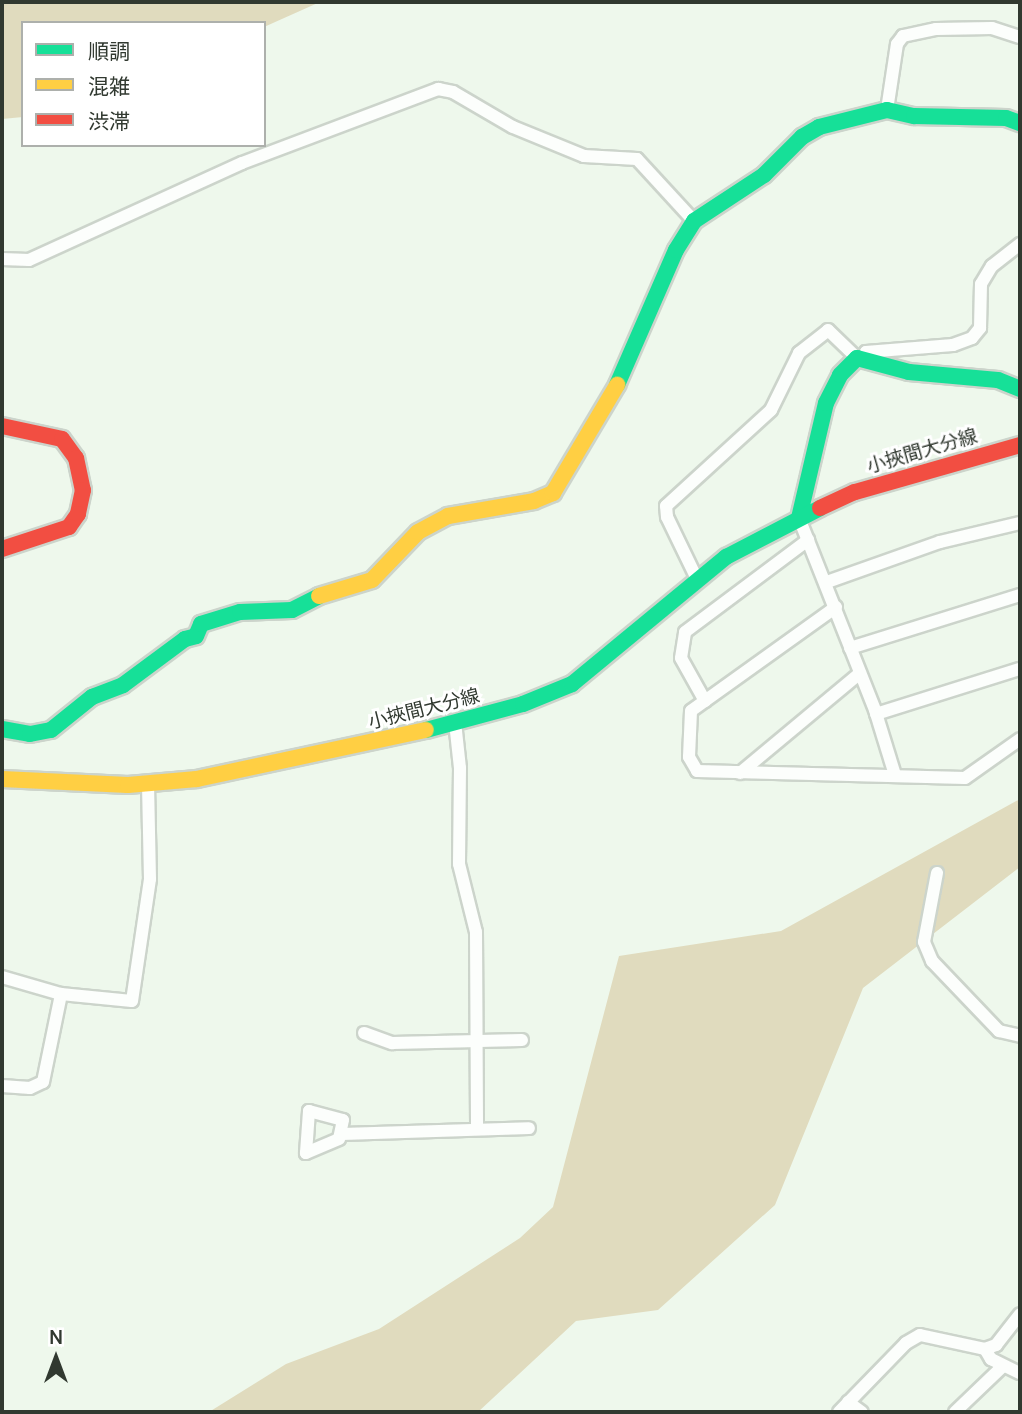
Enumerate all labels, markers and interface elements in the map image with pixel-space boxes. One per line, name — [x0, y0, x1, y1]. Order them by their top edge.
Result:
legend — [21, 21, 266, 147]
text: 順調 — [88, 37, 130, 65]
text: 混雑 — [88, 72, 130, 100]
text: 渋滞 — [88, 107, 130, 135]
street label: 小挾間大分線 — [864, 424, 980, 478]
street label: 小挾間大分線 — [366, 684, 482, 734]
north arrow — [21, 1323, 91, 1393]
text: N — [49, 1324, 63, 1350]

